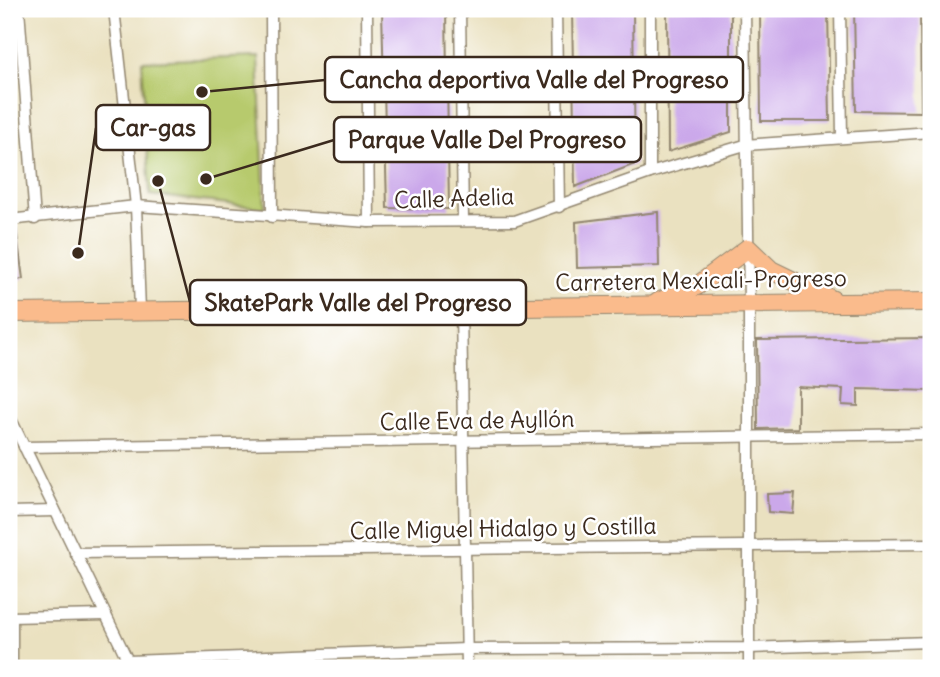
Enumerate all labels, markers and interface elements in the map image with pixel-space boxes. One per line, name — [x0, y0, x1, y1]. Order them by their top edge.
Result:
callout: Cancha deportiva Valle del Progreso — [325, 57, 743, 102]
text: Cancha deportiva Valle del Progreso — [339, 64, 729, 94]
callout: Car-gas — [96, 105, 210, 150]
text: Car-gas — [110, 112, 196, 142]
callout: Parque Valle Del Progreso — [334, 117, 641, 162]
text: Parque Valle Del Progreso — [348, 124, 626, 154]
street label: Calle Adelia — [393, 181, 515, 215]
street label: Carretera Mexicali-Progreso — [555, 263, 847, 297]
callout: SkatePark Valle del Progreso — [190, 280, 526, 325]
text: SkatePark Valle del Progreso — [204, 287, 512, 317]
street label: Calle Eva de Ayllón — [379, 404, 575, 436]
street label: Calle Miguel Hidalgo y Costilla — [349, 511, 657, 545]

